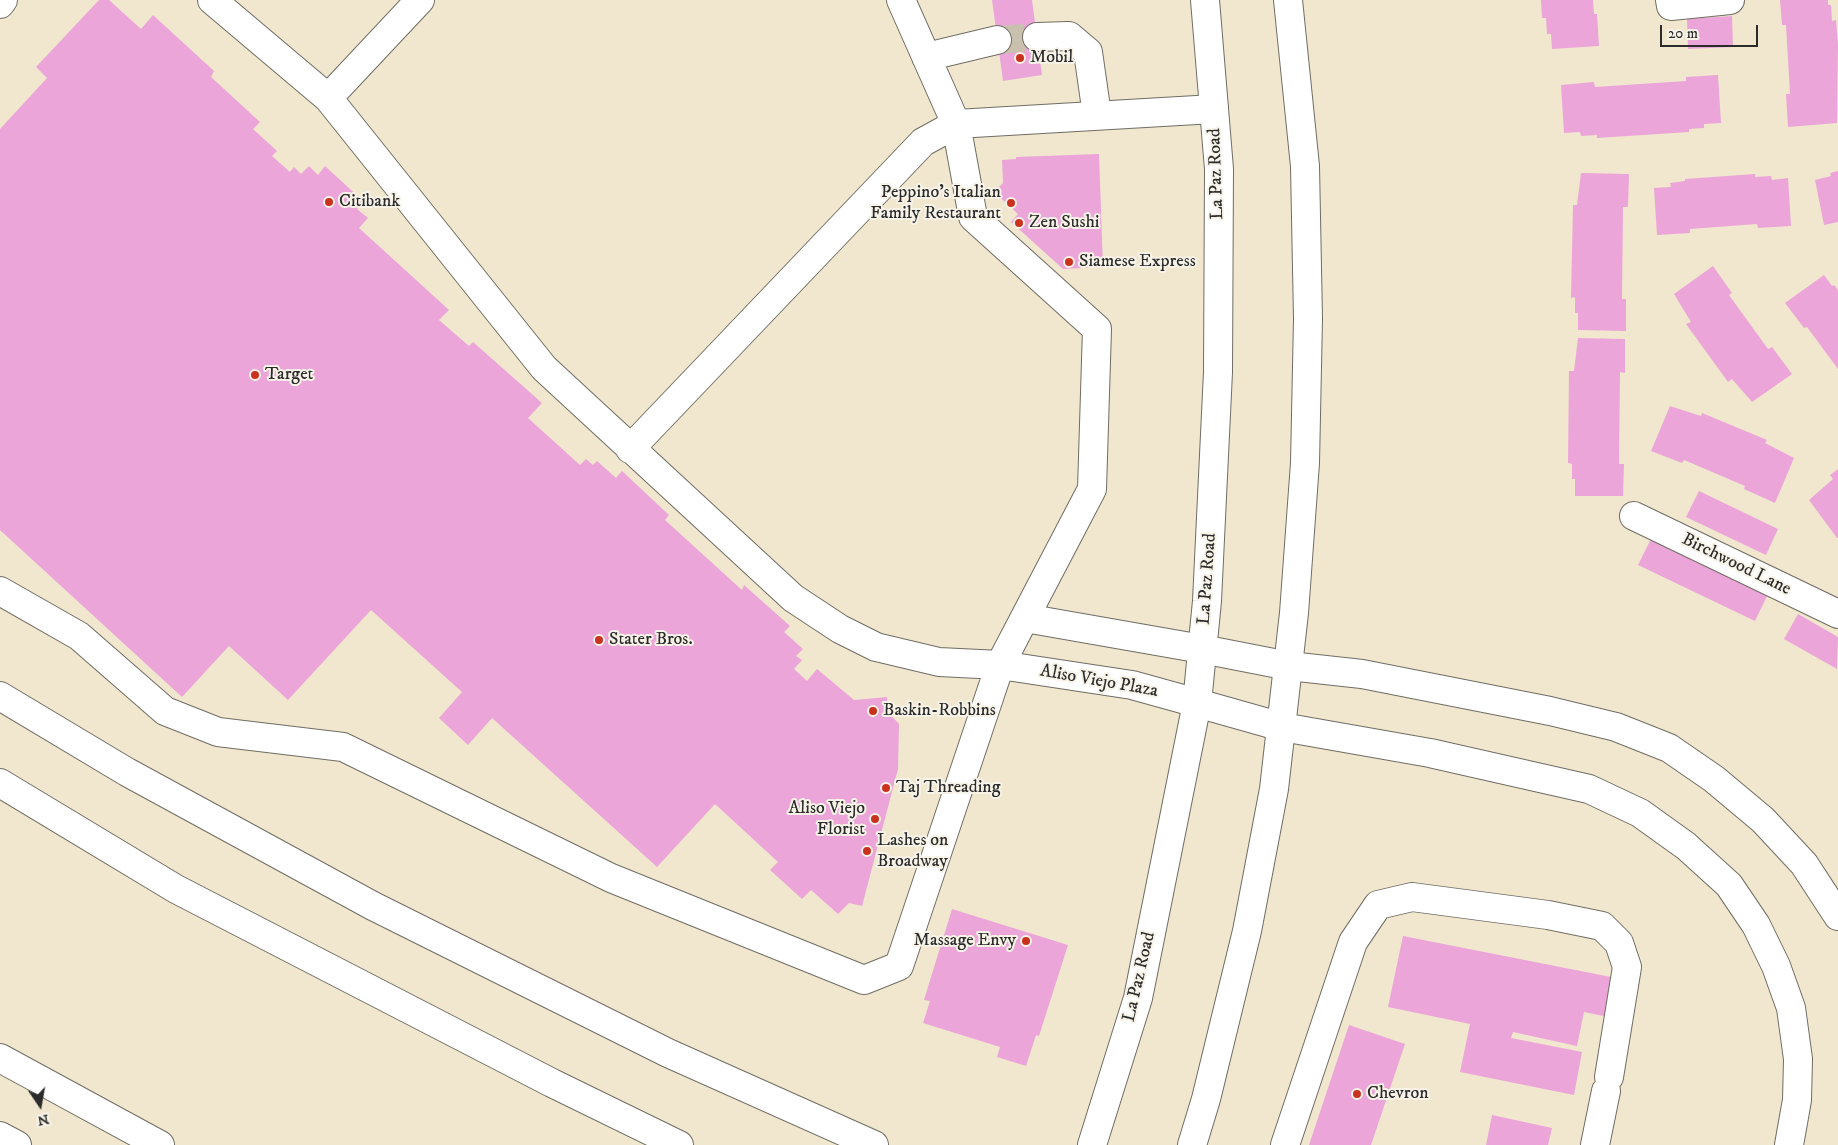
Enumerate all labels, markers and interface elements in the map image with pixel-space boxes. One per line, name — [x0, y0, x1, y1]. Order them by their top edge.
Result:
scale bar — [1663, 15, 1760, 47]
text: 20 m — [1668, 24, 1698, 43]
place label: Mobil — [1030, 47, 1073, 69]
marker: Mobil — [1014, 52, 1026, 64]
street label: La Paz Road — [1205, 128, 1229, 220]
place label: Peppino's Italian Family Restaurant — [870, 182, 1001, 224]
place label: Citibank — [339, 191, 400, 213]
marker: Citibank — [323, 196, 335, 208]
marker: Peppino's Italian Family Restaurant — [1005, 197, 1017, 209]
place label: Zen Sushi — [1029, 212, 1100, 234]
marker: Zen Sushi — [1013, 217, 1025, 229]
place label: Siamese Express — [1079, 251, 1196, 273]
marker: Siamese Express — [1063, 256, 1075, 268]
place label: Target — [265, 364, 313, 386]
marker: Target — [249, 369, 261, 381]
street label: Birchwood Lane — [1678, 529, 1794, 601]
street label: La Paz Road — [1194, 533, 1222, 625]
place label: Stater Bros. — [609, 629, 693, 651]
marker: Stater Bros. — [593, 634, 605, 646]
street label: Aliso Viejo Plaza — [1038, 661, 1160, 703]
place label: Baskin-Robbins — [883, 700, 996, 722]
marker: Baskin-Robbins — [867, 705, 879, 717]
place label: Taj Threading — [896, 777, 1001, 799]
marker: Taj Threading — [880, 782, 892, 794]
place label: Aliso Viejo Florist — [788, 798, 865, 841]
marker: Aliso Viejo Florist — [869, 813, 881, 825]
place label: Lashes on Broadway — [877, 830, 948, 872]
marker: Lashes on Broadway — [861, 845, 873, 857]
place label: Massage Envy — [914, 930, 1016, 952]
street label: La Paz Road — [1119, 930, 1161, 1024]
marker: Massage Envy — [1020, 935, 1032, 947]
north arrow — [15, 1080, 65, 1130]
place label: Chevron — [1367, 1083, 1429, 1105]
marker: Chevron — [1351, 1088, 1363, 1100]
text: N — [36, 1110, 51, 1130]

